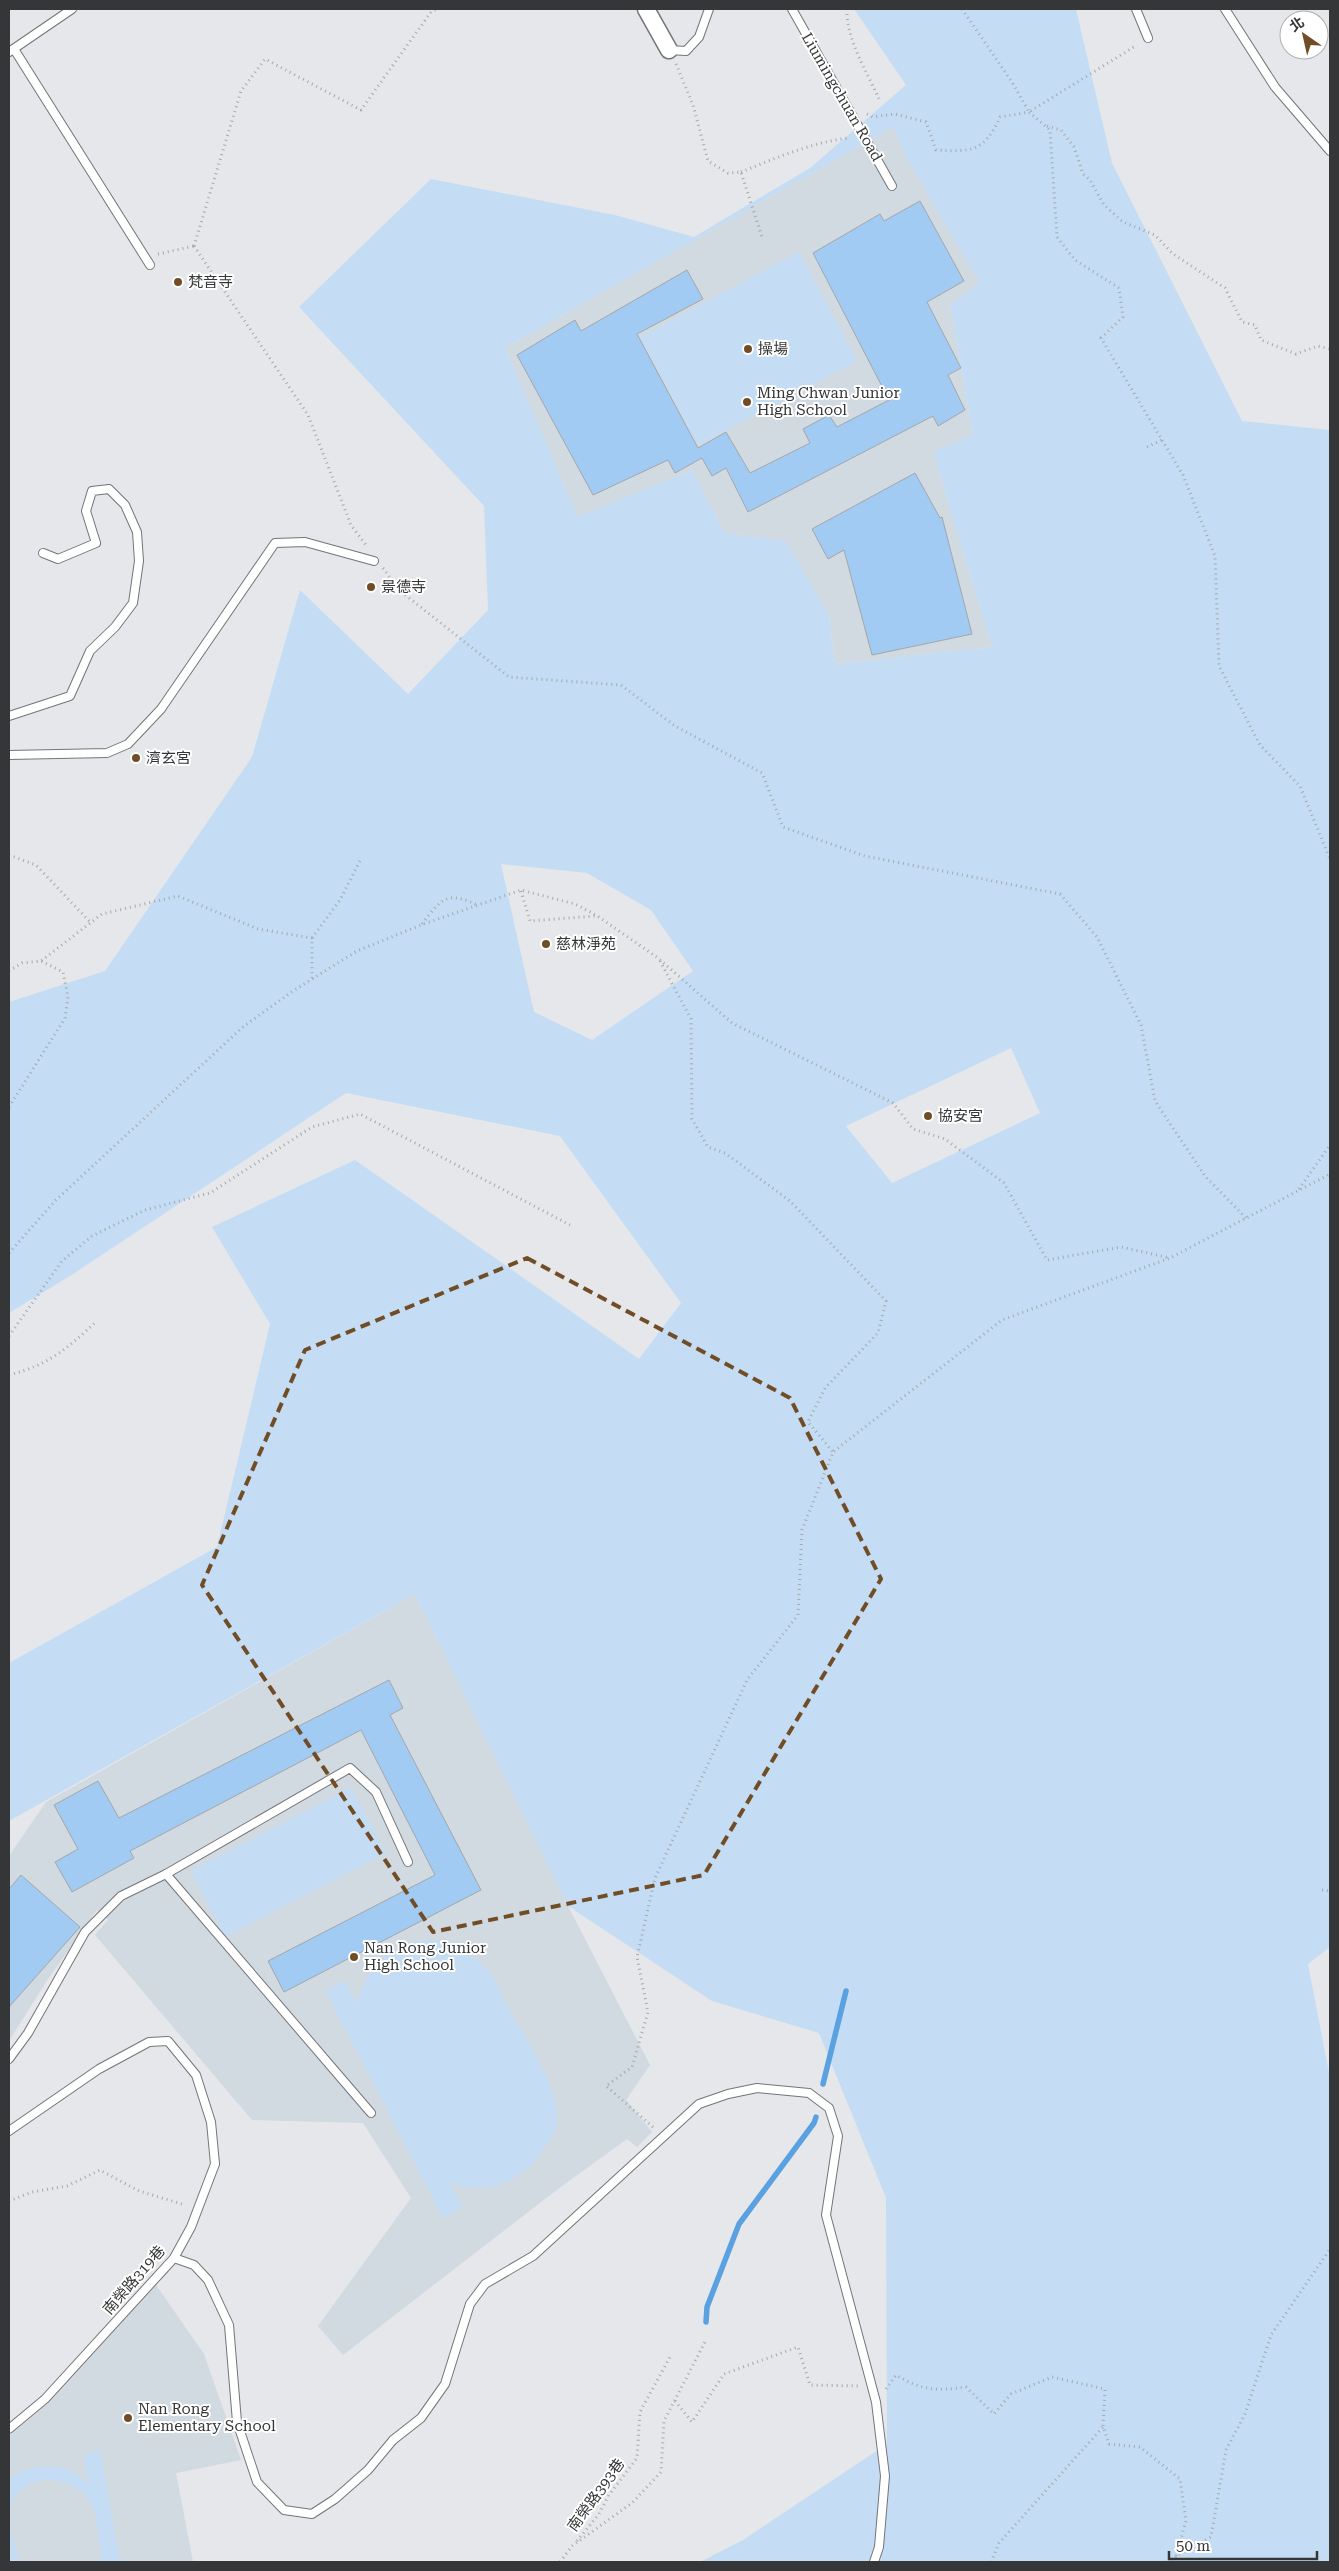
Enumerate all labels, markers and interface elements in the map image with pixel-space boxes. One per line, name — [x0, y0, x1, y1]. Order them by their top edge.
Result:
north arrow — [1279, 10, 1329, 60]
text: 北 — [1286, 14, 1307, 35]
street label: Liumingchuan Road — [798, 30, 886, 165]
place label: 梵音寺 — [188, 273, 233, 291]
marker: 梵音寺 — [172, 276, 184, 288]
place label: 操場 — [758, 340, 788, 358]
marker: 操場 — [742, 343, 754, 355]
place label: Ming Chwan Junior High School — [757, 384, 900, 419]
marker: Ming Chwan Junior High School — [741, 396, 753, 408]
place label: 景德寺 — [381, 578, 426, 596]
marker: 景德寺 — [365, 581, 377, 593]
place label: 濟玄宮 — [146, 749, 191, 767]
marker: 濟玄宮 — [130, 752, 142, 764]
place label: 慈林淨苑 — [556, 935, 616, 953]
marker: 慈林淨苑 — [540, 938, 552, 950]
place label: 協安宮 — [938, 1107, 983, 1125]
marker: 協安宮 — [922, 1110, 934, 1122]
place label: Nan Rong Junior High School — [364, 1939, 486, 1974]
marker: Nan Rong Junior High School — [348, 1951, 360, 1963]
street label: 南榮路319巷 — [99, 2242, 169, 2318]
place label: Nan Rong Elementary School — [138, 2400, 276, 2435]
marker: Nan Rong Elementary School — [122, 2412, 134, 2424]
street label: 南榮路393巷 — [564, 2455, 628, 2535]
scale bar — [1169, 2528, 1316, 2560]
text: 50 m — [1176, 2537, 1211, 2555]

